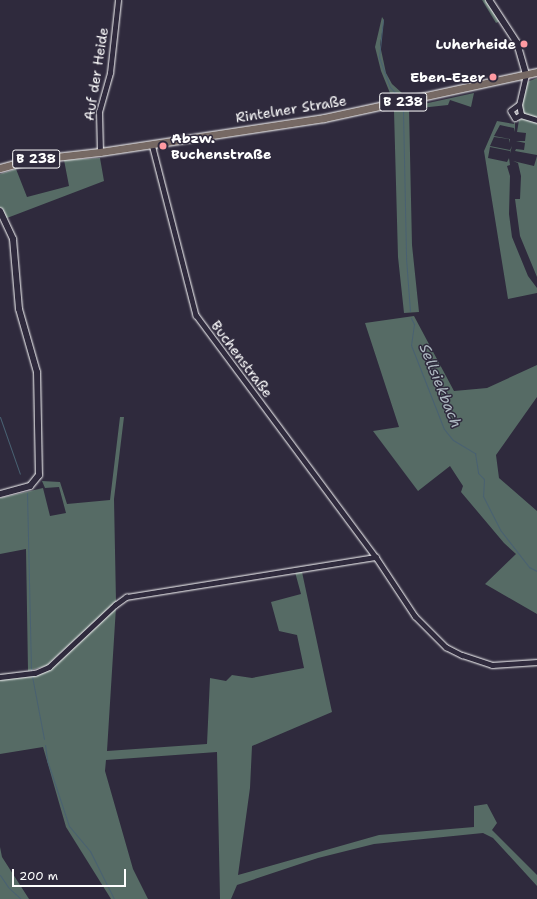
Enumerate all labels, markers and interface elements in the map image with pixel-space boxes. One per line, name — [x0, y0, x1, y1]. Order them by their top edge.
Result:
street label: Auf der Heide — [80, 26, 112, 122]
place label: Luherheide — [436, 36, 516, 52]
marker: Luherheide — [519, 39, 529, 49]
place label: Eben-Ezer — [410, 69, 485, 85]
marker: Eben-Ezer — [488, 72, 498, 82]
road number: B 238 — [379, 91, 427, 113]
street label: Rintelner Straße — [234, 92, 348, 126]
place label: Abzw. Buchenstraße — [171, 130, 271, 162]
marker: Abzw. Buchenstraße — [158, 141, 168, 151]
road number: B 238 — [12, 148, 60, 170]
street label: Buchenstraße — [208, 317, 276, 401]
water label: Sellsiekbach — [415, 341, 465, 431]
scale bar — [14, 861, 128, 887]
text: 200 m — [19, 868, 58, 884]

